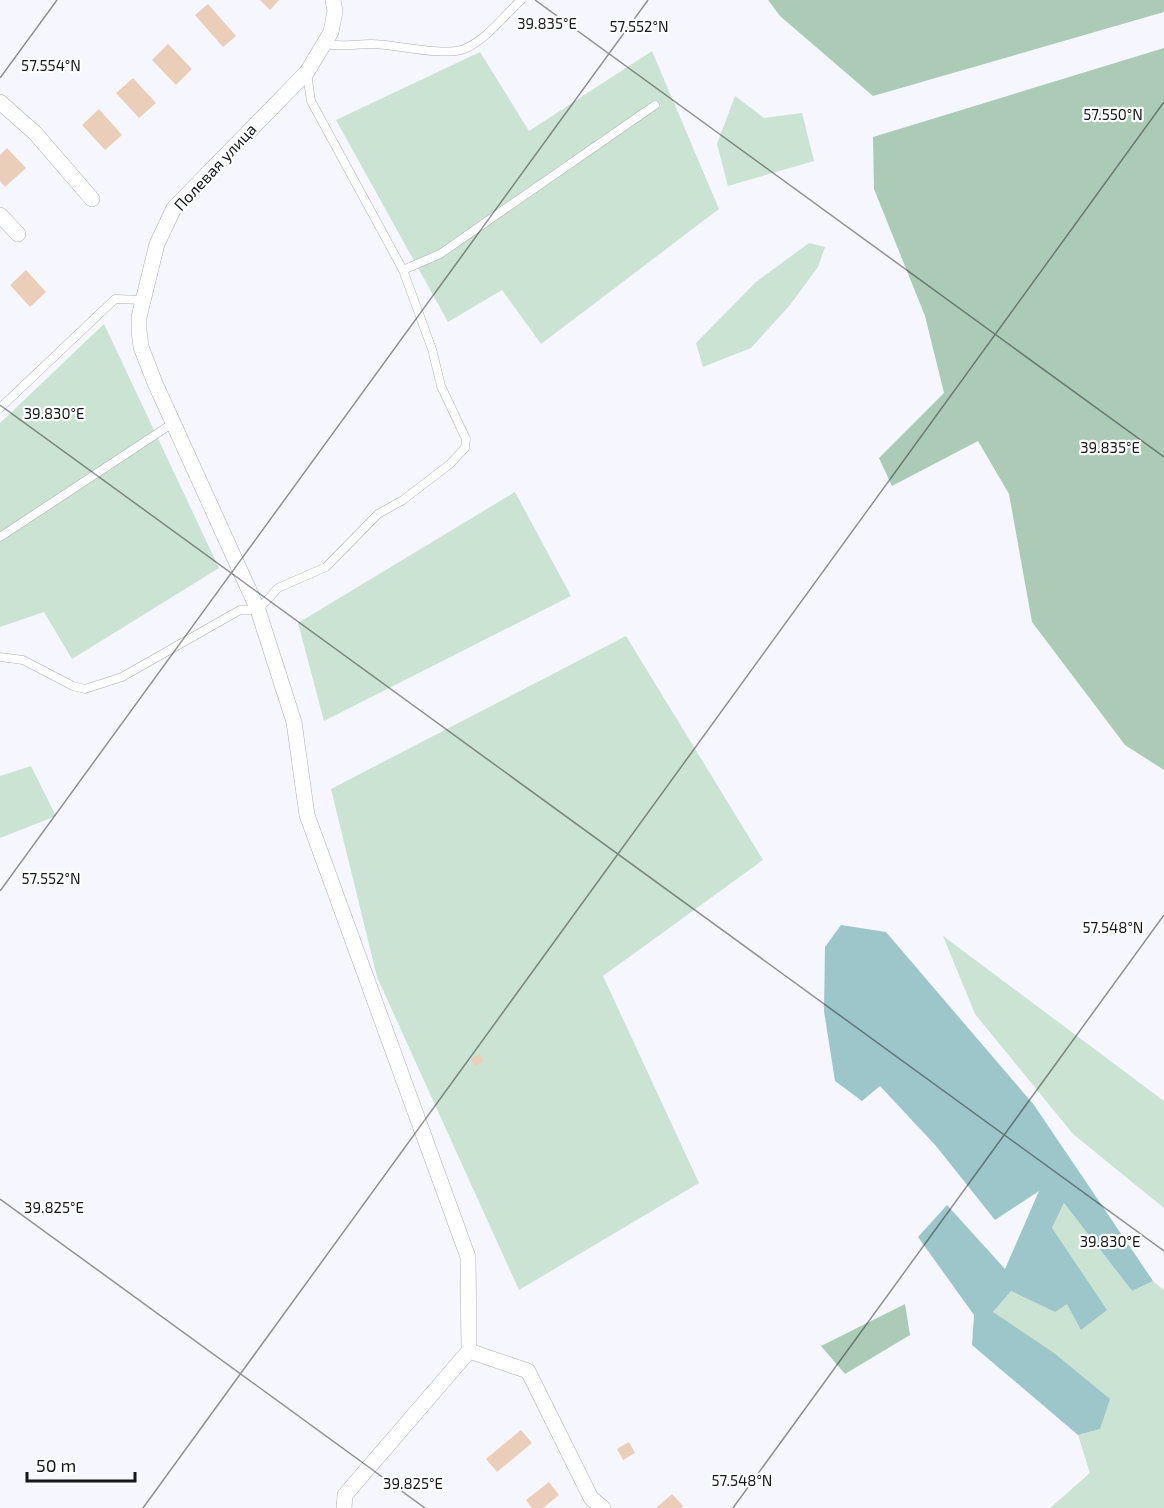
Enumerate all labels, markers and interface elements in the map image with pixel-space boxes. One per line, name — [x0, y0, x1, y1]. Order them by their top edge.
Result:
text: 39.835°E — [517, 14, 577, 32]
text: 57.552°N — [610, 17, 669, 35]
text: 57.554°N — [21, 56, 81, 74]
text: 57.550°N — [1083, 105, 1143, 123]
street label: Полевая улица — [169, 119, 261, 215]
text: 39.830°E — [24, 404, 84, 422]
text: 39.835°E — [1080, 438, 1140, 456]
text: 57.552°N — [22, 869, 81, 887]
text: 57.548°N — [1083, 918, 1143, 936]
text: 39.825°E — [24, 1198, 84, 1216]
text: 39.830°E — [1080, 1232, 1140, 1250]
scale bar — [27, 1445, 135, 1483]
text: 50 m — [36, 1454, 76, 1476]
text: 57.548°N — [712, 1471, 772, 1489]
text: 39.825°E — [383, 1474, 443, 1492]

